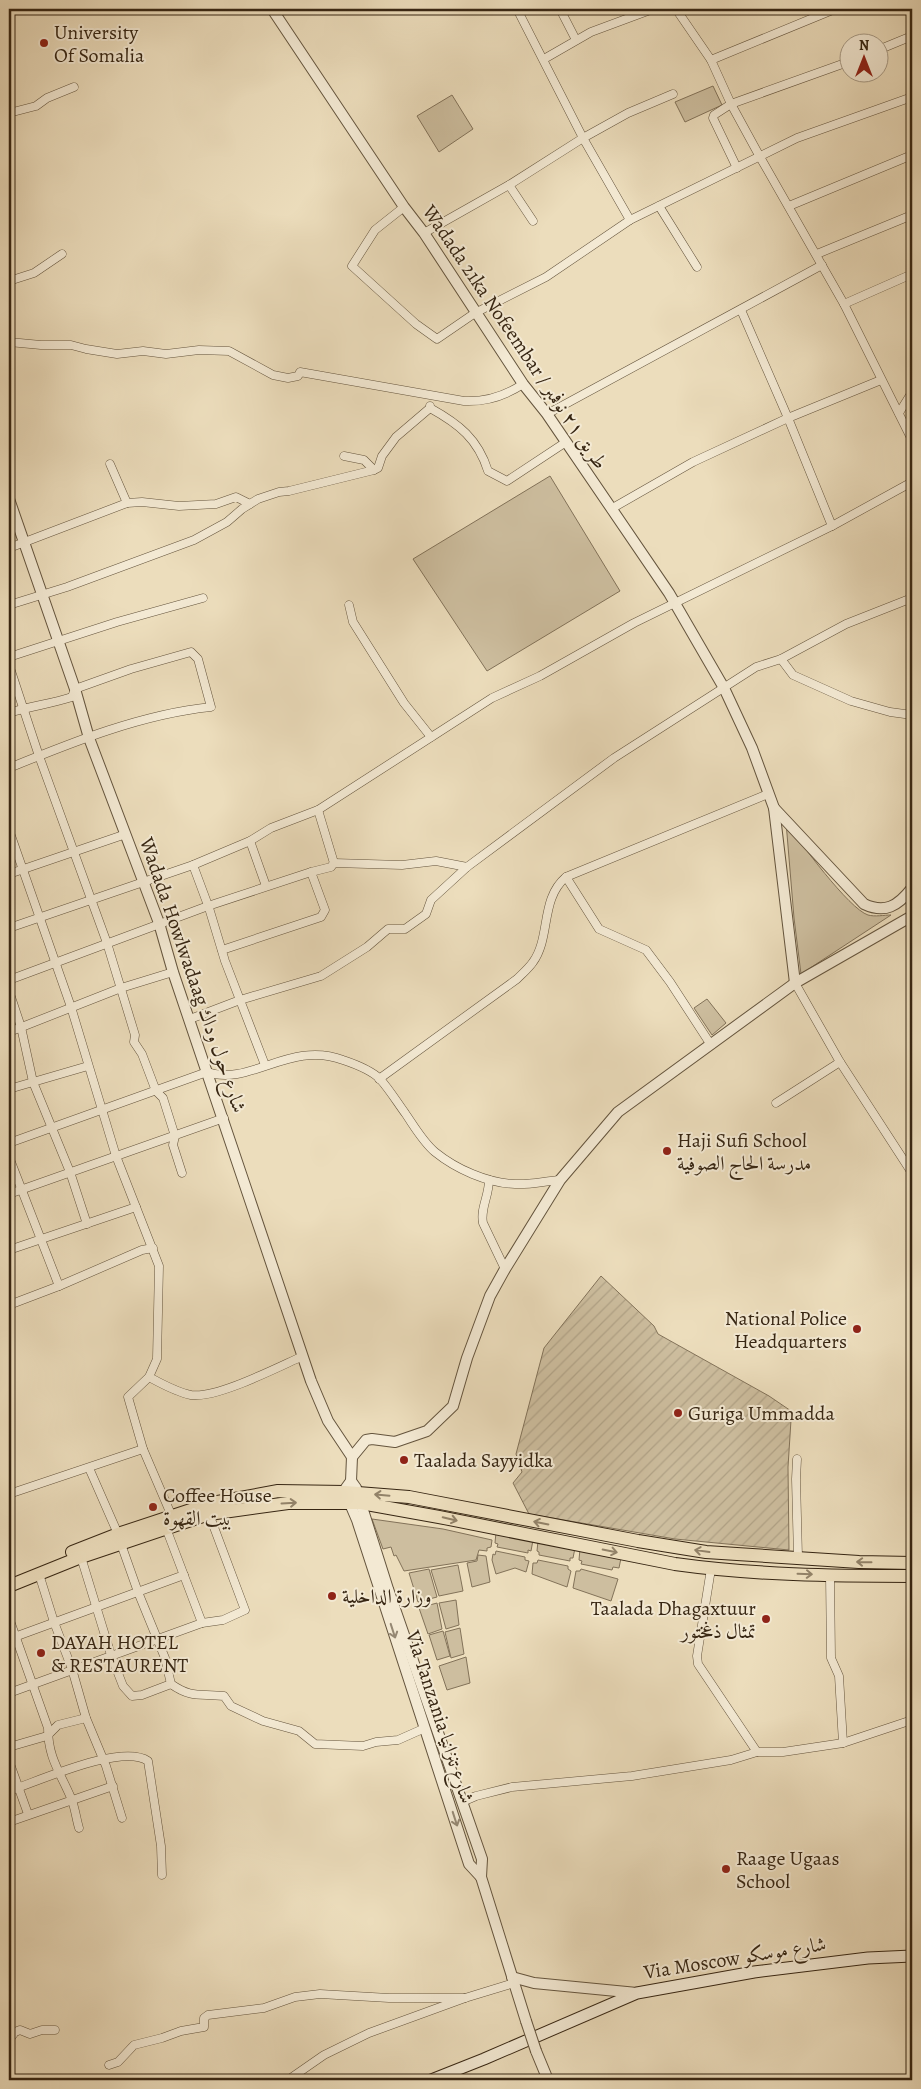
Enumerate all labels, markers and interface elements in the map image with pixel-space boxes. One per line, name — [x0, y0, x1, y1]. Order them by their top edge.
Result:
place label: University Of Somalia — [54, 19, 145, 69]
north arrow — [838, 32, 888, 82]
text: N — [859, 36, 869, 55]
marker: University Of Somalia — [38, 37, 50, 49]
street label: Wadada 21ka Nofeembar / طريق ٢١ نوفمبر — [416, 199, 614, 474]
street label: Wadada Howlwadaag شارع حول وداك — [129, 833, 253, 1118]
place label: Haji Sufi School مدرسة الحاج الصوفية — [677, 1127, 811, 1181]
marker: Haji Sufi School مدرسة الحاج الصوفية — [661, 1145, 673, 1157]
place label: National Police Headquarters — [725, 1305, 847, 1355]
marker: National Police Headquarters — [851, 1323, 863, 1335]
place label: Guriga Ummadda — [688, 1400, 835, 1427]
marker: Guriga Ummadda — [672, 1407, 684, 1419]
place label: Taalada Sayyidka — [414, 1447, 554, 1474]
marker: Taalada Sayyidka — [398, 1454, 410, 1466]
place label: Coffee House بيت القهوة — [163, 1482, 272, 1532]
one-way arrow — [374, 1490, 390, 1500]
one-way arrow — [281, 1499, 297, 1508]
marker: Coffee House بيت القهوة — [147, 1501, 159, 1513]
one-way arrow — [442, 1515, 458, 1524]
one-way arrow — [534, 1518, 550, 1528]
one-way arrow — [601, 1546, 617, 1556]
one-way arrow — [694, 1546, 710, 1556]
one-way arrow — [856, 1558, 872, 1567]
one-way arrow — [797, 1569, 813, 1579]
place label: وزارة الداخلية — [342, 1583, 431, 1610]
marker: وزارة الداخلية — [326, 1590, 338, 1602]
place label: Taalada Dhagaxtuur تمثال ذغختور — [591, 1595, 756, 1645]
marker: Taalada Dhagaxtuur تمثال ذغختور — [760, 1613, 772, 1625]
one-way arrow — [389, 1623, 399, 1639]
street label: Via Tanzania شارع تنزانيا — [395, 1626, 481, 1808]
place label: DAYAH HOTEL & RESTAURENT — [51, 1629, 188, 1679]
marker: DAYAH HOTEL & RESTAURENT — [35, 1647, 47, 1659]
one-way arrow — [450, 1811, 460, 1827]
place label: Raage Ugaas School — [736, 1845, 839, 1895]
marker: Raage Ugaas School — [720, 1863, 732, 1875]
street label: Via Moscow شارع موسكو — [641, 1930, 829, 1990]

